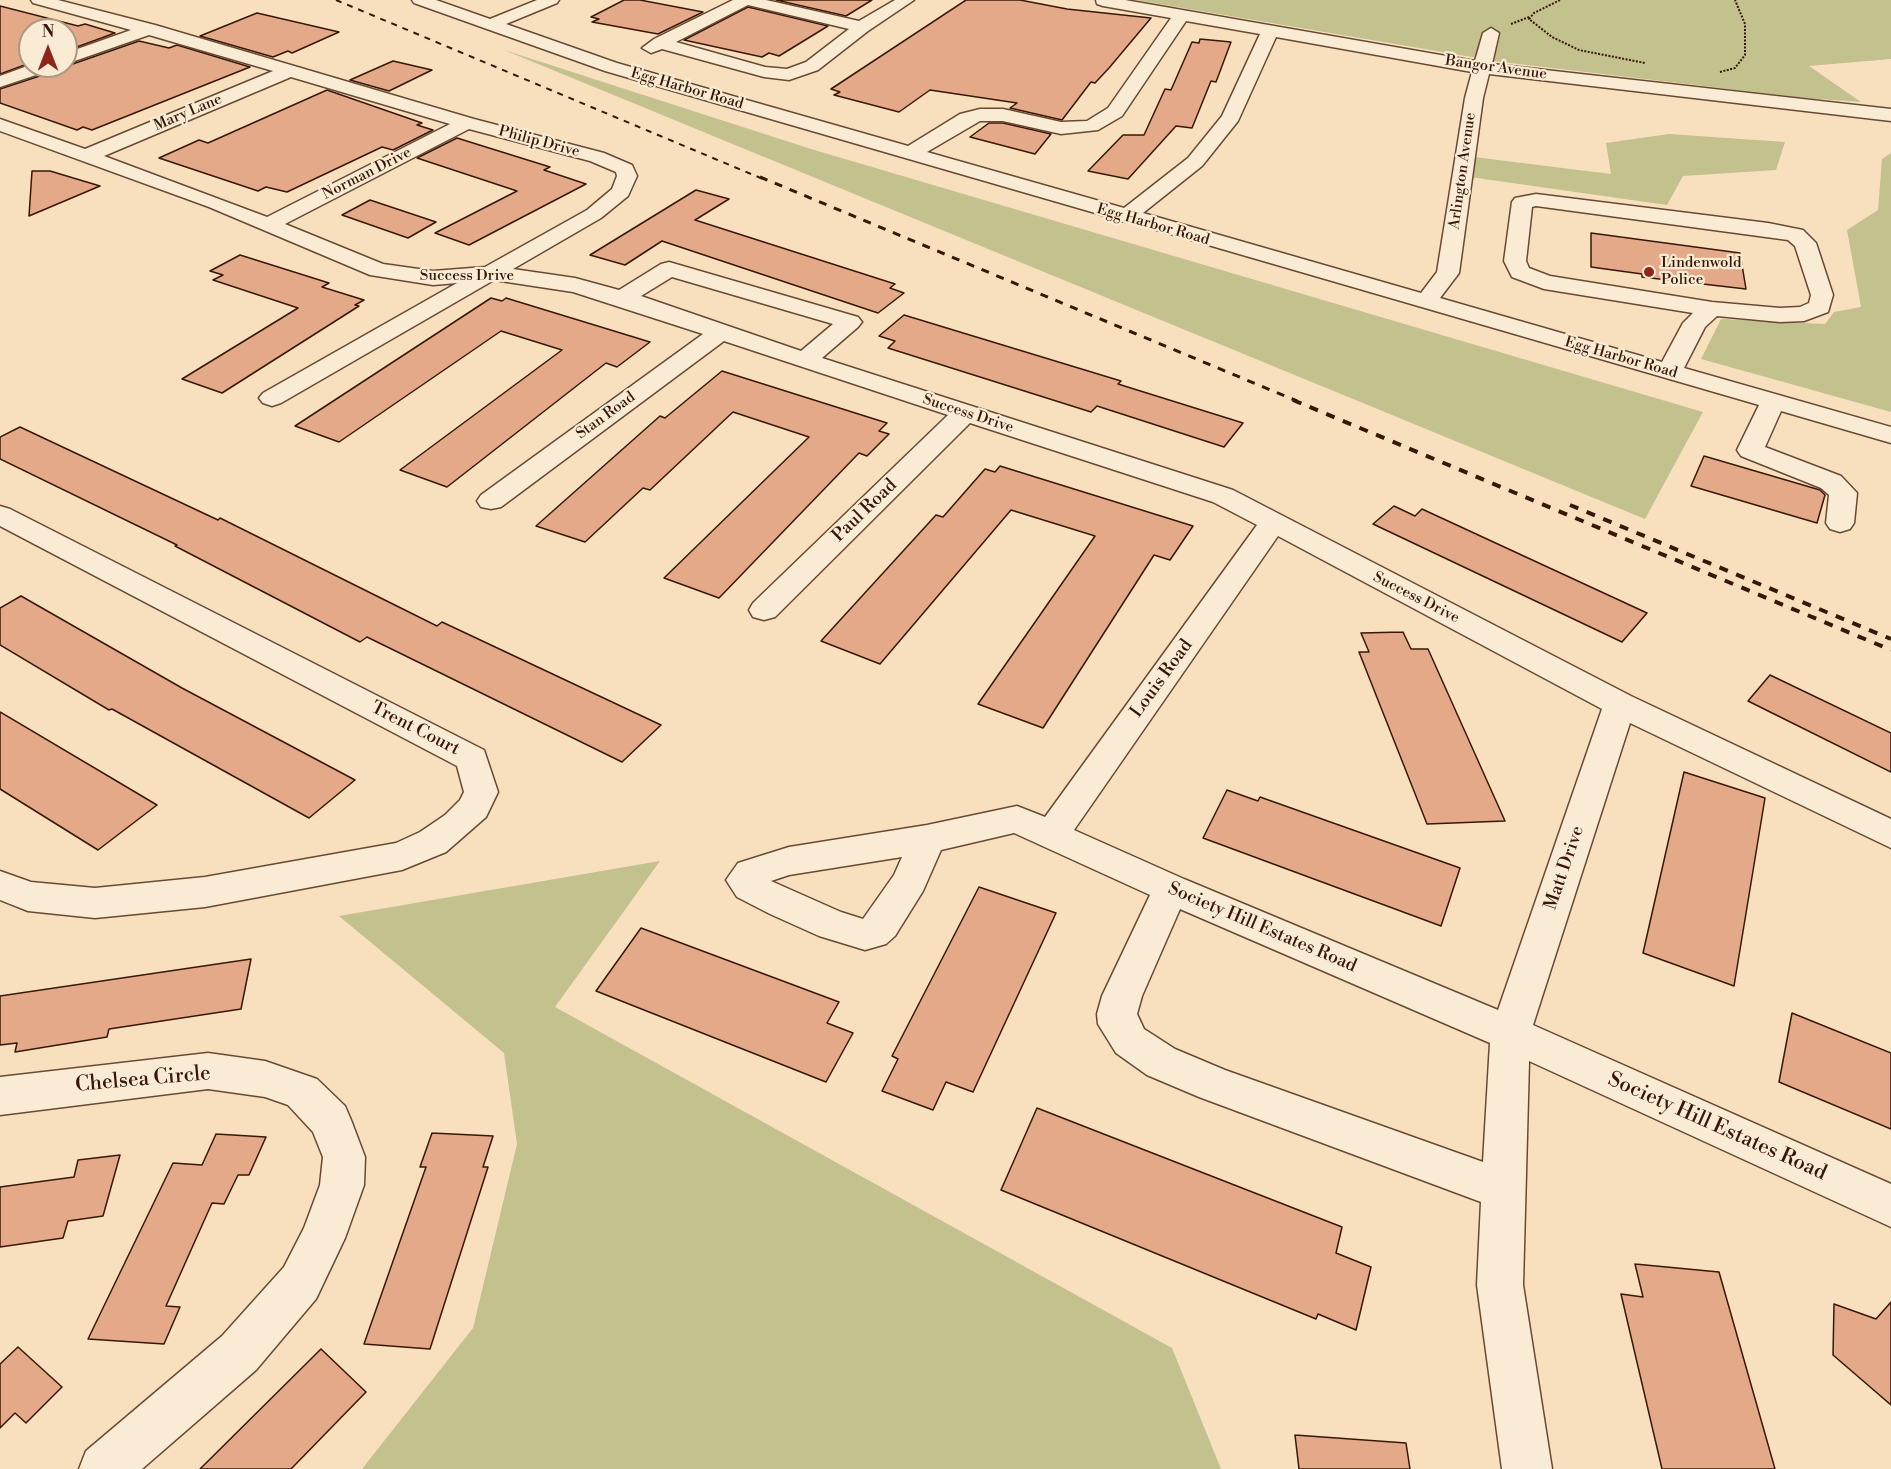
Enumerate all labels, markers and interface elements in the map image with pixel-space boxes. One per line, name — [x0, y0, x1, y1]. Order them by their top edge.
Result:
north arrow — [18, 18, 78, 78]
text: N — [42, 22, 54, 42]
street label: Bangor Avenue — [1444, 52, 1548, 84]
street label: Egg Harbor Road — [629, 64, 745, 114]
street label: Mary Lane — [151, 91, 225, 135]
street label: Arlington Avenue — [1446, 111, 1480, 231]
street label: Philip Drive — [496, 123, 582, 161]
street label: Norman Drive — [320, 144, 414, 204]
street label: Egg Harbor Road — [1095, 200, 1211, 250]
place label: Lindenwold Police — [1661, 254, 1741, 289]
marker: Lindenwold Police — [1642, 265, 1656, 279]
street label: Success Drive — [420, 267, 514, 285]
street label: Egg Harbor Road — [1563, 333, 1679, 383]
street label: Stan Road — [573, 389, 639, 443]
street label: Success Drive — [920, 391, 1016, 437]
street label: Paul Road — [828, 475, 902, 547]
street label: Success Drive — [1370, 569, 1462, 627]
street label: Louis Road — [1126, 636, 1198, 722]
street label: Trent Court — [367, 697, 463, 761]
street label: Matt Drive — [1541, 823, 1589, 913]
street label: Society Hill Estates Road — [1164, 878, 1360, 978]
street label: Chelsea Circle — [74, 1062, 212, 1098]
street label: Society Hill Estates Road — [1604, 1067, 1830, 1187]

